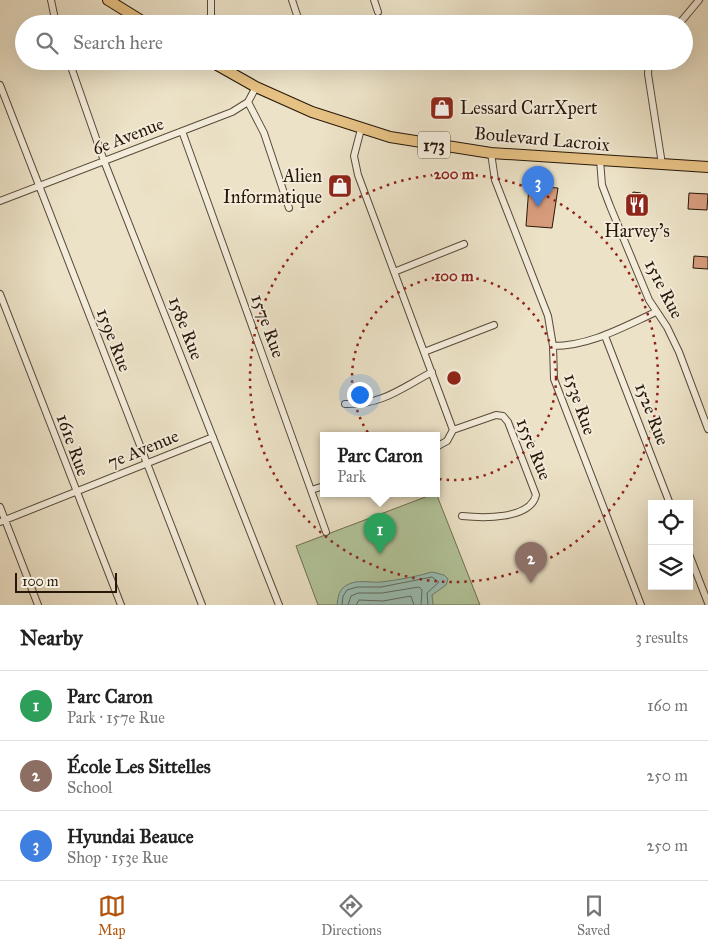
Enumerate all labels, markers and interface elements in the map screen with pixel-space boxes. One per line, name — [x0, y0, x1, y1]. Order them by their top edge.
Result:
search box — [15, 15, 693, 70]
icon: search — [33, 29, 61, 57]
text: Search here — [73, 31, 163, 54]
shop icon: Lessard CarrXpert — [429, 95, 455, 121]
place label: Lessard CarrXpert — [460, 97, 598, 119]
street label: 6e Avenue — [89, 112, 167, 160]
street label: Boulevard Lacroix — [473, 122, 611, 156]
road number: 173 — [418, 132, 450, 158]
place label: Alien Informatique — [223, 165, 322, 209]
text: 200 m — [434, 165, 475, 183]
pin: 3 — [522, 166, 554, 207]
shop icon: Alien Informatique — [327, 173, 353, 199]
restaurant icon: Harvey's — [624, 192, 650, 218]
place label: Harvey's — [604, 220, 670, 242]
street label: 151e Rue — [640, 256, 688, 322]
text: 100 m — [434, 267, 474, 285]
street label: 157e Rue — [246, 291, 290, 361]
street label: 158e Rue — [164, 293, 208, 363]
street label: 159e Rue — [92, 305, 136, 375]
centre of rings — [445, 369, 463, 387]
street label: 153e Rue — [559, 370, 601, 438]
street label: 152e Rue — [630, 380, 674, 448]
your location — [347, 382, 373, 408]
street label: 161e Rue — [52, 411, 94, 479]
street label: 155e Rue — [512, 415, 556, 483]
street label: 7e Avenue — [104, 425, 182, 473]
popup — [320, 432, 440, 497]
text: Parc Caron — [337, 444, 423, 467]
text: Park — [337, 467, 366, 486]
map controls — [648, 500, 693, 590]
button: locate — [648, 500, 693, 545]
pin: 1 — [364, 513, 396, 554]
pin: 2 — [515, 542, 547, 583]
button: layers — [648, 545, 693, 590]
scale bar — [15, 570, 118, 593]
text: 100 m — [22, 573, 59, 590]
text: Nearby — [20, 625, 83, 651]
text: 3 results — [635, 628, 688, 647]
text: Parc Caron — [67, 685, 153, 708]
text: 1 — [33, 696, 39, 715]
text: 160 m — [647, 696, 688, 715]
text: Park · 157e Rue — [67, 708, 165, 727]
text: École Les Sittelles — [67, 755, 211, 778]
text: 2 — [32, 766, 40, 785]
text: 250 m — [647, 766, 688, 785]
text: School — [67, 778, 112, 797]
text: Hyundai Beauce — [67, 825, 194, 848]
text: 3 — [33, 836, 39, 855]
text: 250 m — [647, 836, 688, 855]
text: Shop · 153e Rue — [67, 848, 168, 867]
tab: Map — [98, 892, 126, 939]
tab: Directions — [321, 892, 382, 939]
tab: Saved — [577, 892, 610, 939]

